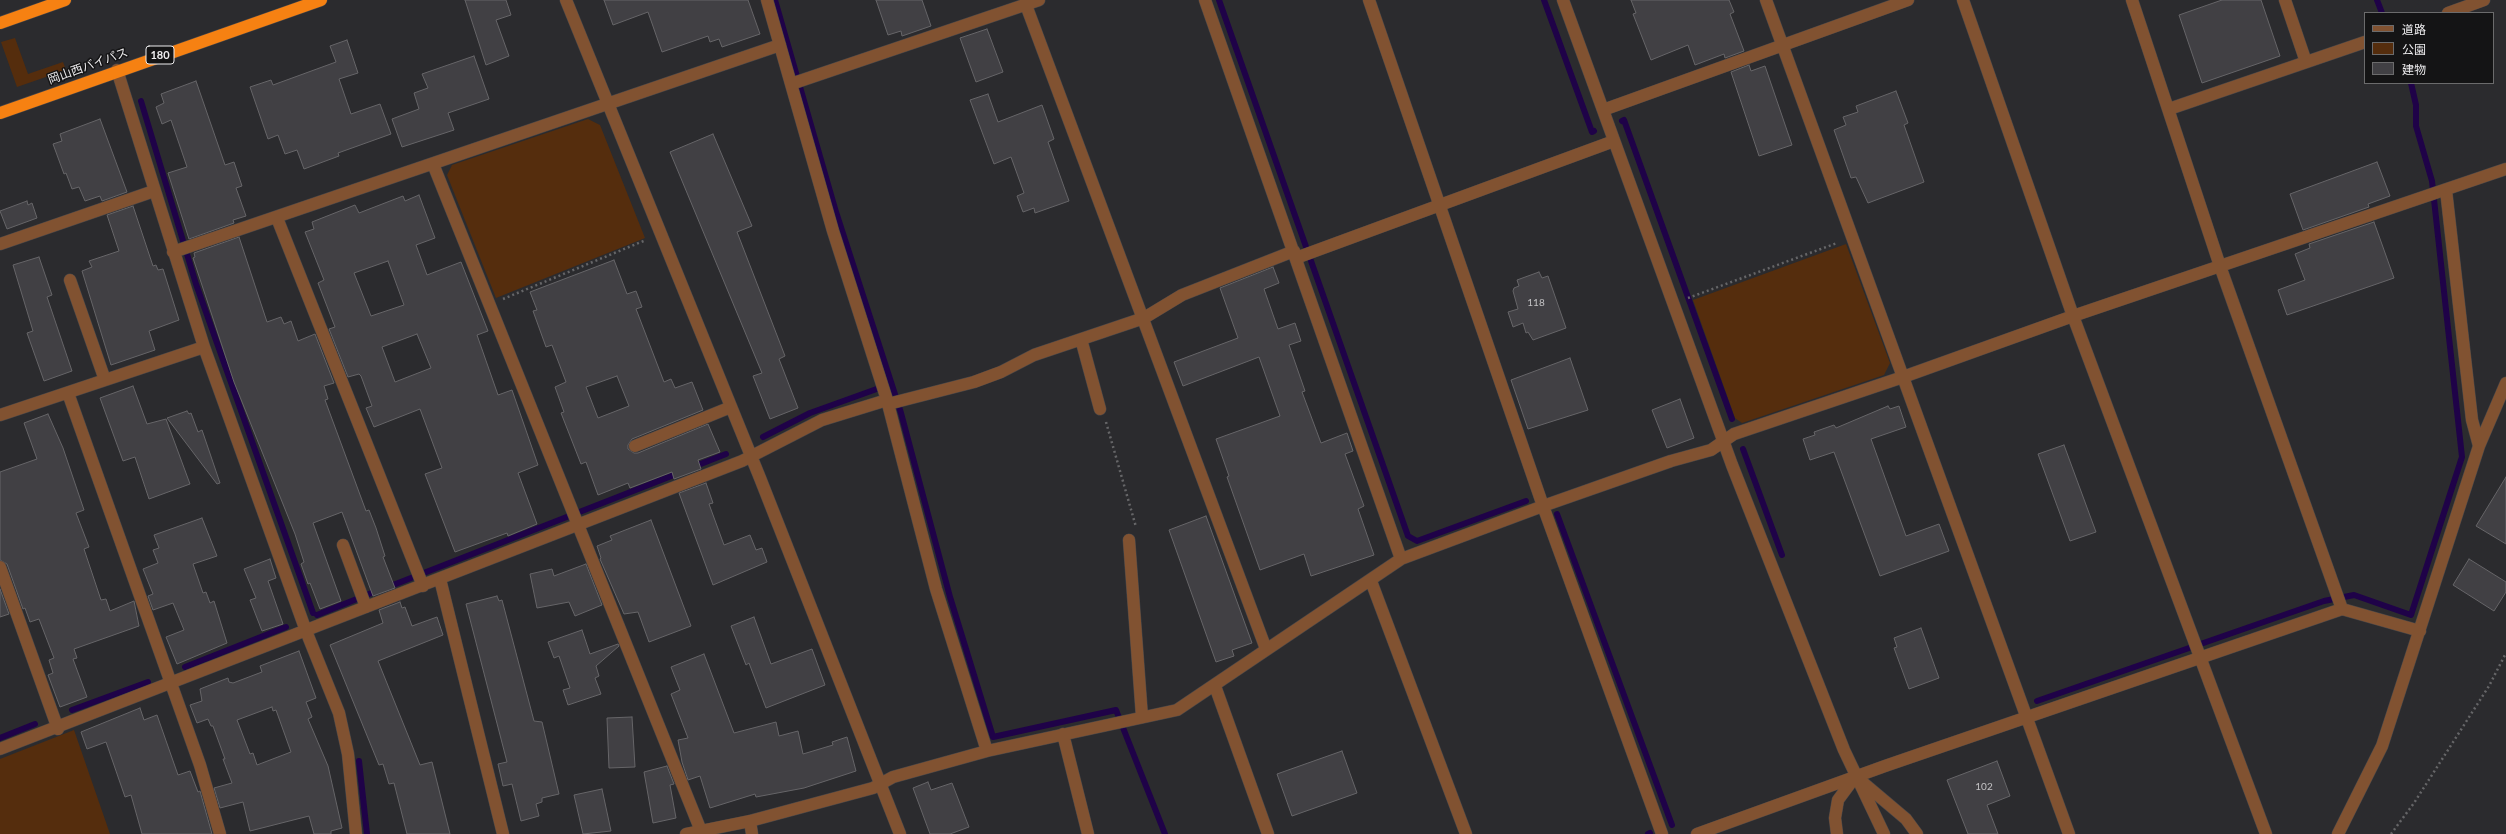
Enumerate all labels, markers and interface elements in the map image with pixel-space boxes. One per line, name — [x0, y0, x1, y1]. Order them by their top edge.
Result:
legend — [2364, 12, 2494, 84]
text: 道路 — [2402, 22, 2426, 37]
text: 公園 — [2402, 42, 2426, 57]
street label: 岡山西バイパス — [46, 45, 130, 87]
road number: 180 — [146, 46, 174, 64]
text: 建物 — [2402, 62, 2426, 77]
house number: 118 — [1527, 297, 1545, 309]
house number: 102 — [1975, 781, 1993, 793]

